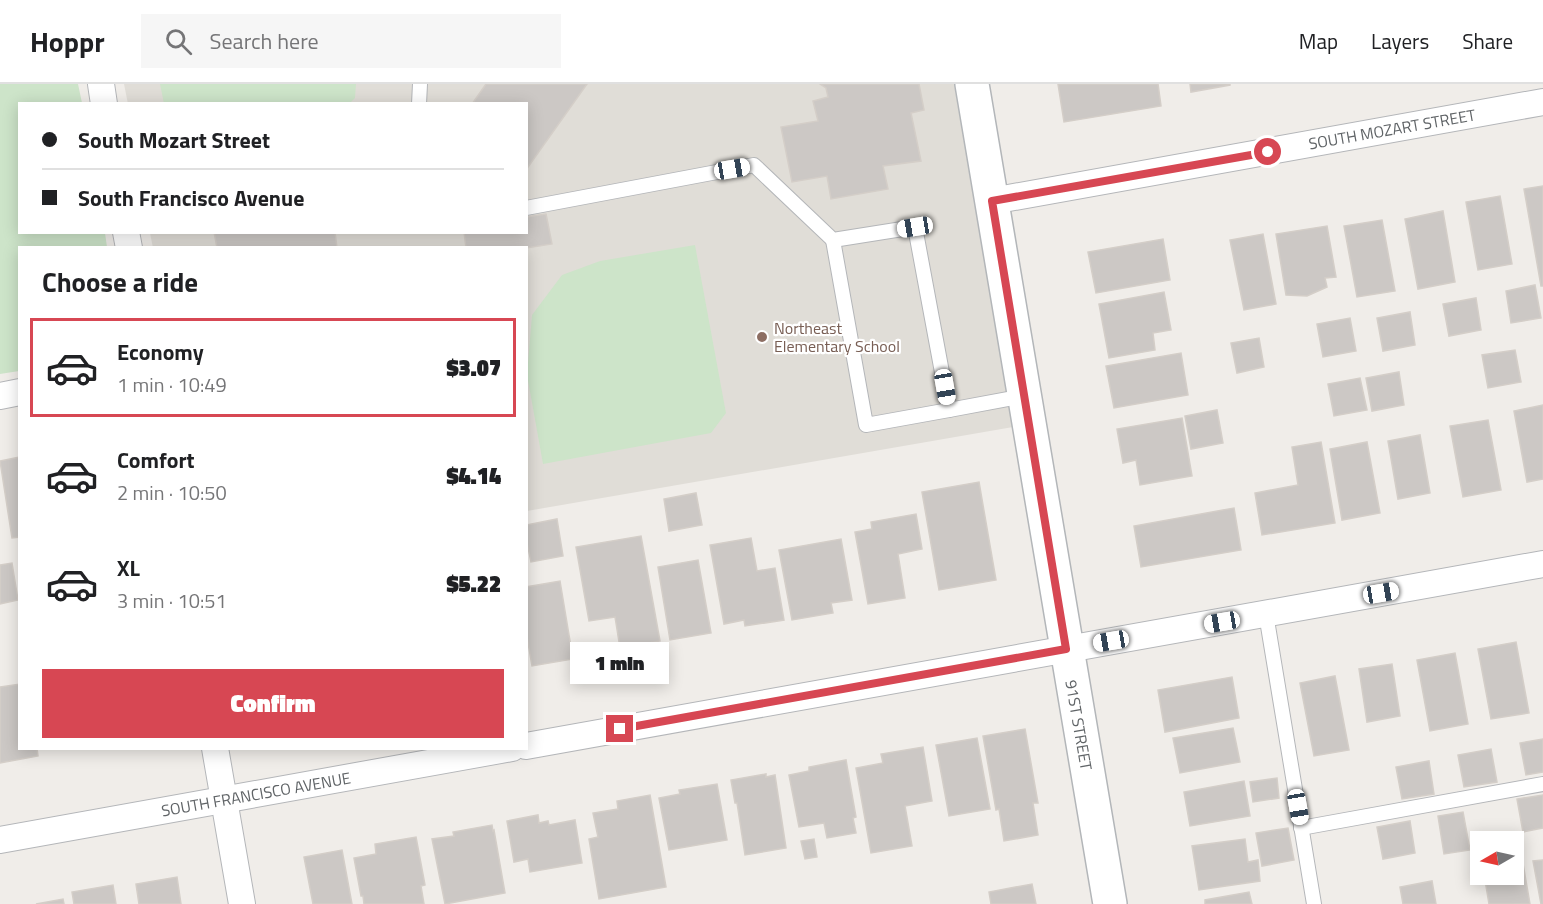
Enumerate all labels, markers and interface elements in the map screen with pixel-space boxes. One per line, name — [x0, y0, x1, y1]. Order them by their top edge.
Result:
search box — [141, 14, 561, 68]
text: Hoppr — [30, 20, 105, 63]
text: Search here — [210, 24, 319, 58]
icon: search — [162, 25, 195, 58]
text: Map — [1299, 25, 1338, 57]
text: Layers — [1371, 25, 1429, 57]
text: Share — [1462, 25, 1513, 57]
street label: SOUTH MOZART STREET — [1307, 102, 1478, 155]
text: South Mozart Street — [78, 123, 270, 157]
route start — [1254, 138, 1281, 165]
car — [713, 157, 751, 181]
text: South Francisco Avenue — [78, 181, 304, 215]
car — [896, 215, 934, 239]
text: Choose a ride — [42, 261, 198, 302]
place label: Northeast Elementary School — [774, 316, 900, 358]
marker: Northeast Elementary School — [755, 330, 769, 344]
text: Economy — [117, 335, 204, 369]
icon: car — [45, 341, 99, 395]
text: $3.07 — [446, 351, 501, 385]
car — [933, 368, 957, 406]
text: 1 min · 10:49 — [117, 369, 227, 400]
text: Comfort — [117, 443, 195, 477]
icon: car — [45, 449, 99, 503]
text: $4.14 — [446, 459, 501, 493]
text: 2 min · 10:50 — [117, 477, 227, 508]
text: XL — [117, 551, 140, 585]
icon: car — [45, 557, 99, 611]
text: $5.22 — [446, 567, 501, 601]
car — [1362, 581, 1400, 605]
text: 3 min · 10:51 — [117, 585, 227, 616]
car — [1203, 610, 1241, 634]
car — [1092, 629, 1130, 653]
callout: 1 min — [570, 642, 670, 684]
text: 1 min — [595, 647, 644, 678]
button: Confirm — [42, 669, 504, 738]
street label: 91ST STREET — [1059, 678, 1099, 773]
route end — [606, 715, 633, 742]
street label: SOUTH FRANCISCO AVENUE — [159, 765, 353, 822]
car — [1286, 788, 1310, 826]
north arrow — [1470, 831, 1524, 885]
map controls — [1470, 831, 1524, 885]

